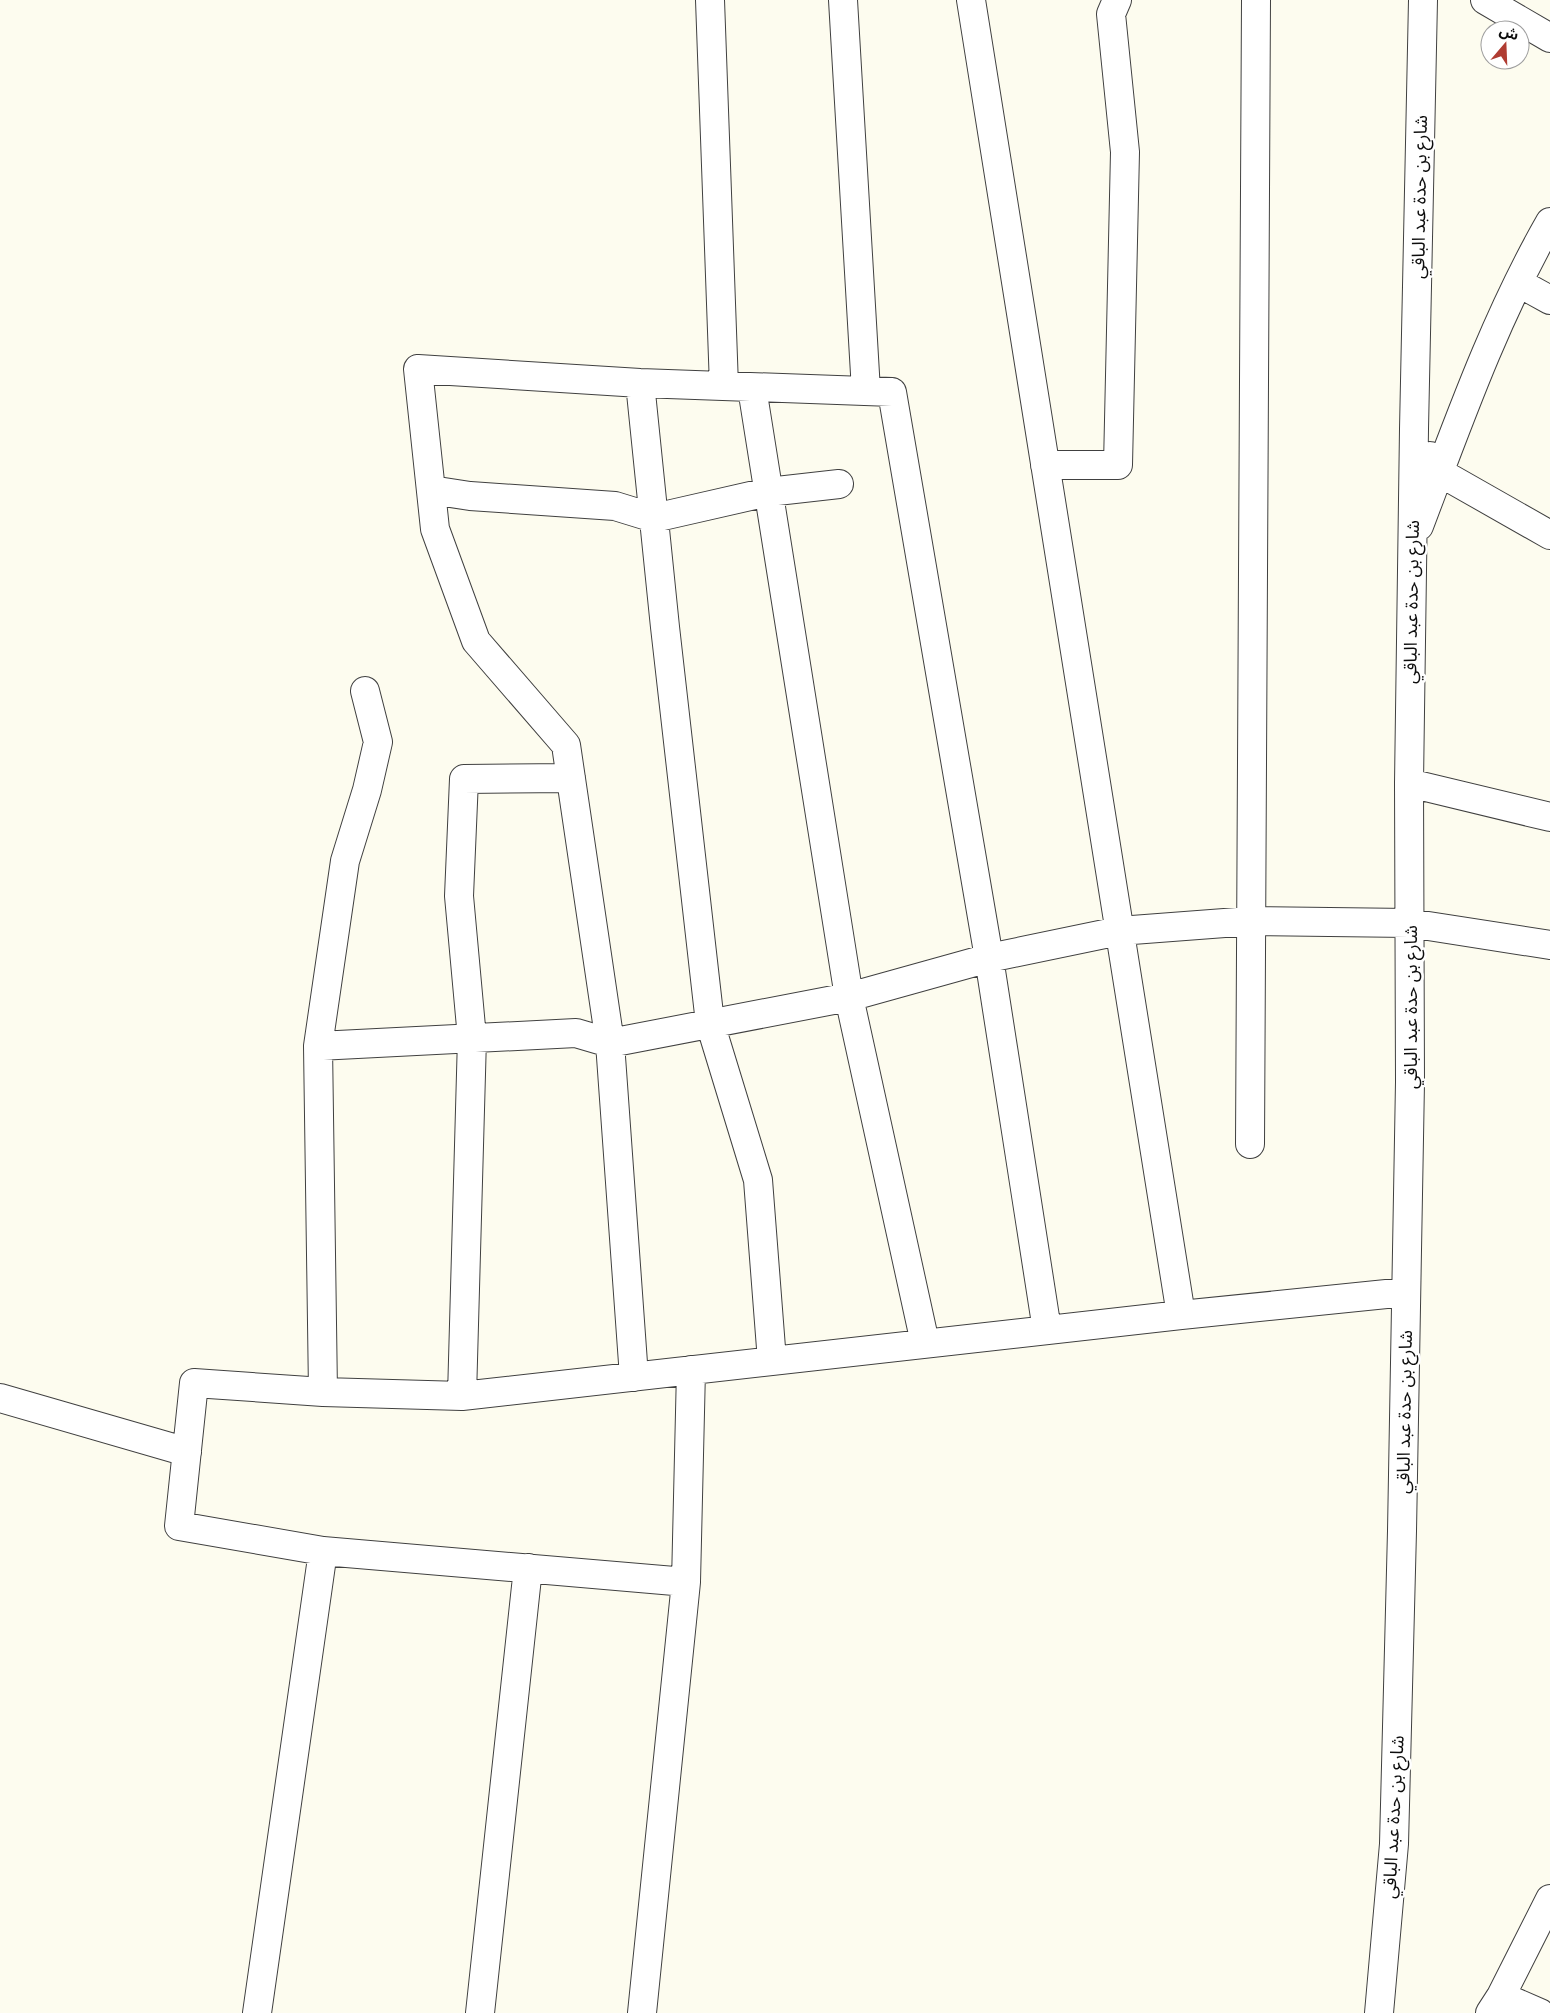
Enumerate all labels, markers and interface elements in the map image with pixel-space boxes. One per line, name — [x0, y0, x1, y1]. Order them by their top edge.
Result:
north arrow — [1480, 20, 1530, 70]
text: ش — [1497, 20, 1522, 45]
street label: شارع بن حدة عبد الباقي — [1405, 115, 1435, 279]
street label: شارع بن حدة عبد الباقي — [1397, 520, 1427, 684]
street label: شارع بن حدة عبد الباقي — [1398, 925, 1425, 1089]
street label: شارع بن حدة عبد الباقي — [1390, 1330, 1420, 1494]
street label: شارع بن حدة عبد الباقي — [1376, 1735, 1412, 1900]

